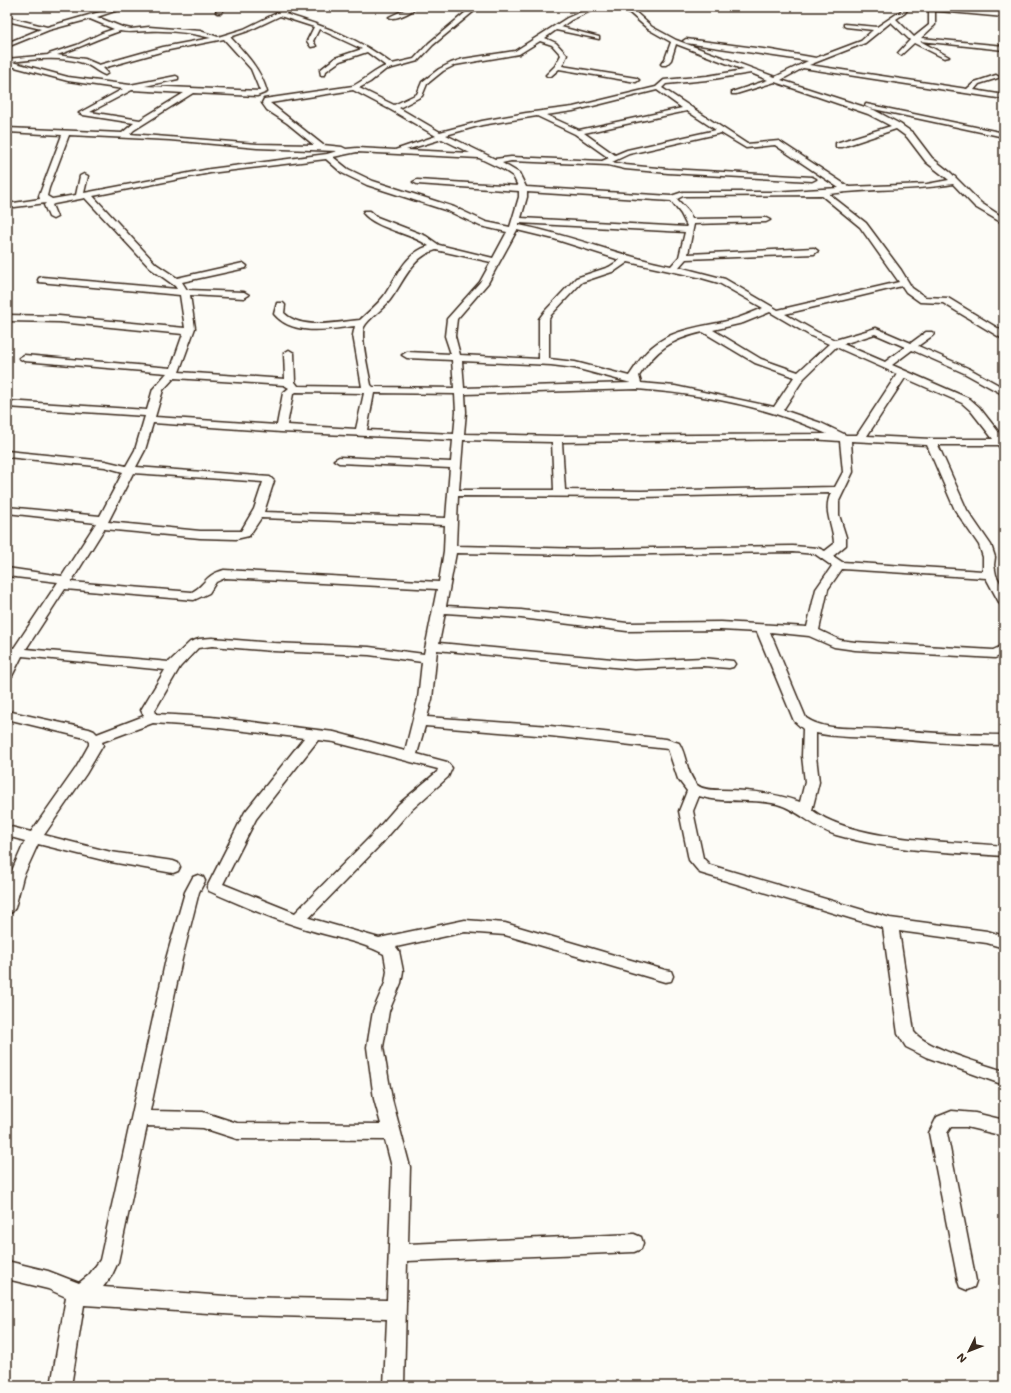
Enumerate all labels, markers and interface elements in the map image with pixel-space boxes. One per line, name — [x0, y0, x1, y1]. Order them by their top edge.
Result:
north arrow — [949, 1331, 989, 1371]
text: N — [953, 1350, 970, 1366]

